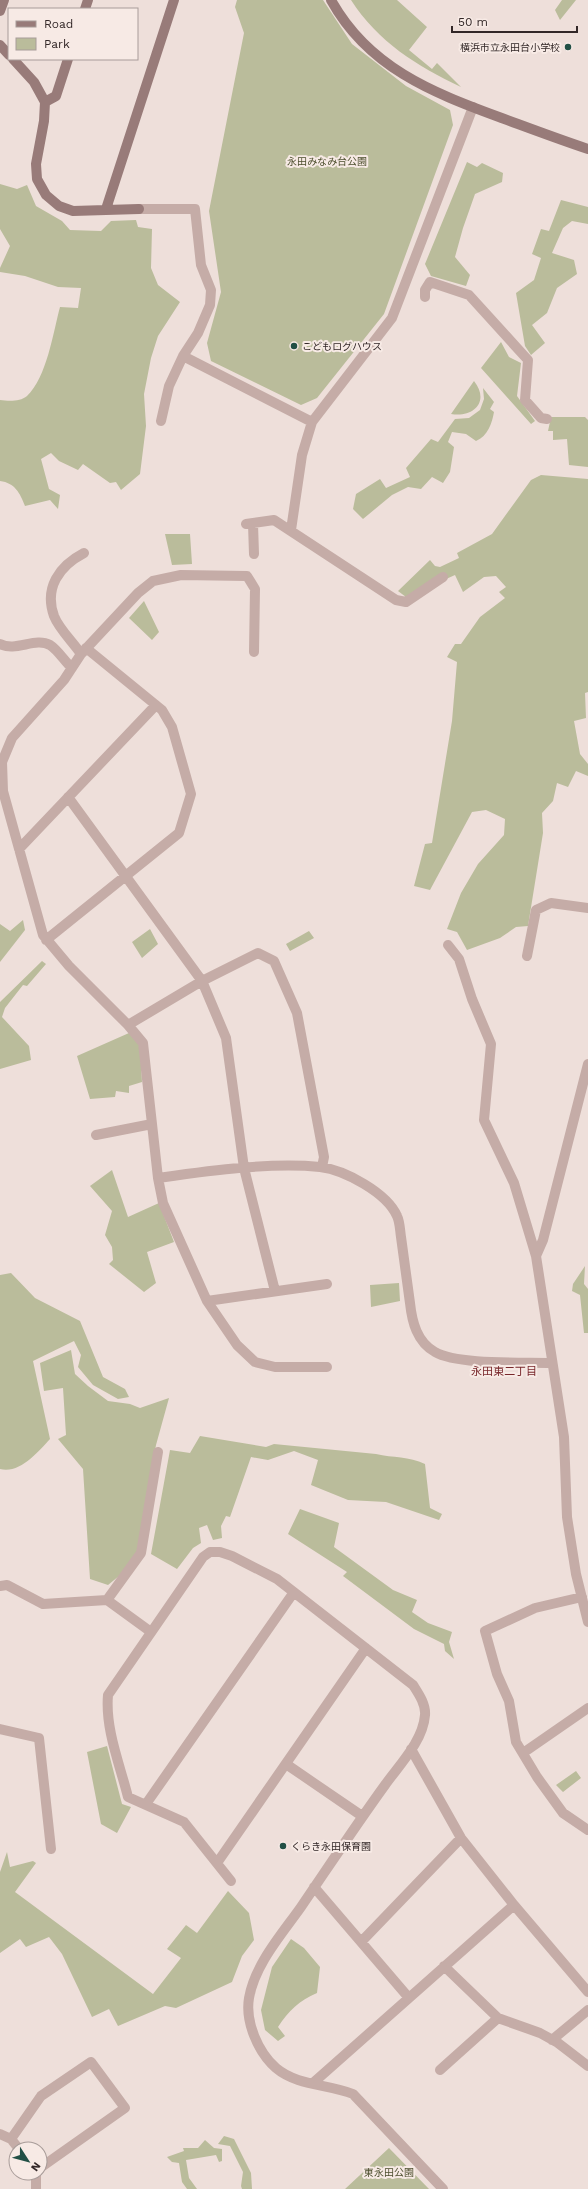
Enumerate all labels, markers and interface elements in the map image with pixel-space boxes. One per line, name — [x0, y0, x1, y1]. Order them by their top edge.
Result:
legend — [8, 8, 138, 60]
scale bar — [452, 8, 577, 34]
text: 50 m — [458, 15, 488, 29]
text: Road — [44, 17, 73, 31]
text: Park — [44, 37, 70, 51]
place label: 横浜市立永田台小学校 — [460, 42, 560, 53]
marker: 横浜市立永田台小学校 — [563, 42, 573, 52]
park label: 永田みなみ台公園 — [287, 156, 367, 167]
marker: こどもログハウス — [289, 341, 299, 351]
place label: こどもログハウス — [302, 341, 382, 352]
district label: 永田東二丁目 — [471, 1365, 537, 1378]
marker: くらき永田保育園 — [278, 1841, 288, 1851]
place label: くらき永田保育園 — [291, 1841, 371, 1852]
north arrow — [8, 2141, 48, 2181]
text: N — [28, 2159, 43, 2174]
park label: 東永田公園 — [364, 2167, 414, 2178]

